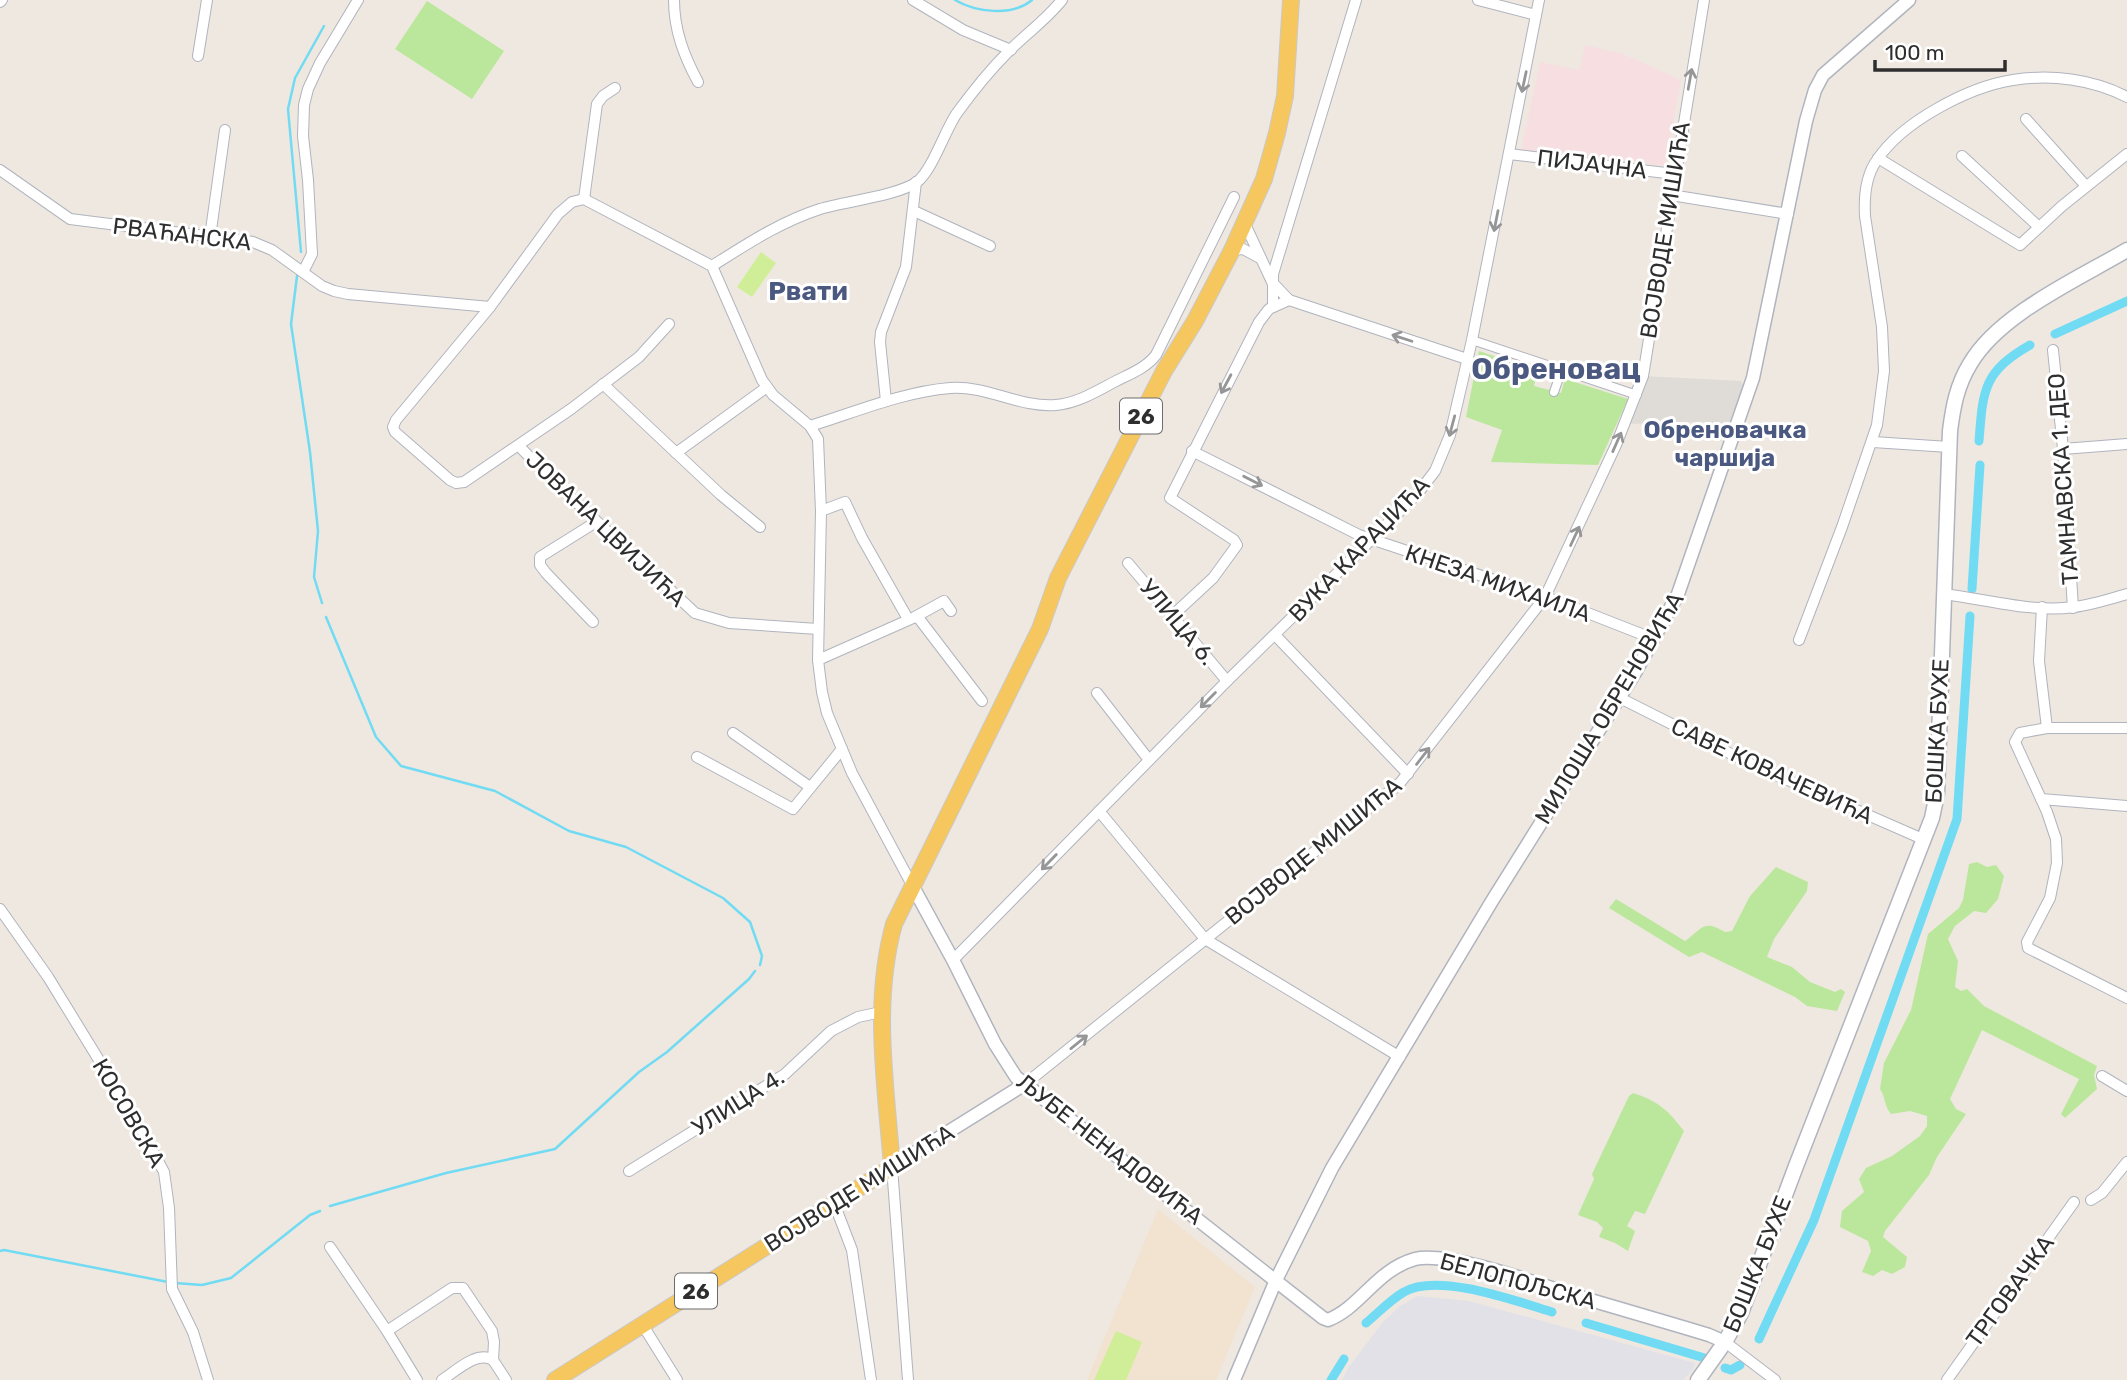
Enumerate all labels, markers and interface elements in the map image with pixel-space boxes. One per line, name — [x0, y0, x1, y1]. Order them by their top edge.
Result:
scale bar — [1875, 28, 2004, 72]
text: 100 m — [1885, 40, 1944, 65]
one-way arrow — [1684, 68, 1697, 91]
one-way arrow — [1516, 70, 1530, 93]
street label: ВОЈВОДЕ МИШИЋА — [1634, 120, 1696, 340]
street label: ПИЈАЧНА — [1536, 143, 1648, 185]
one-way arrow — [1488, 209, 1502, 232]
street label: РВАЋАНСКА — [111, 212, 253, 256]
district label: Рвати — [768, 276, 848, 307]
one-way arrow — [1391, 331, 1413, 343]
district label: Обреновац — [1471, 351, 1641, 387]
street label: ТАМНАВСКА 1. ДЕО — [2042, 372, 2084, 586]
one-way arrow — [1219, 373, 1233, 394]
road number: 26 — [1120, 398, 1162, 434]
one-way arrow — [1445, 414, 1458, 436]
district label: Обреновачка чаршија — [1643, 416, 1807, 472]
one-way arrow — [1611, 432, 1624, 454]
street label: ЈОВАНА ЦВИЈИЋА — [520, 445, 692, 613]
street label: ВУКА КАРАЏИЋА — [1283, 471, 1435, 627]
one-way arrow — [1242, 475, 1263, 489]
one-way arrow — [1568, 526, 1582, 547]
street label: КНЕЗА МИХАИЛА — [1402, 538, 1594, 628]
street label: УЛИЦА 6. — [1134, 573, 1222, 671]
street label: МИЛОША ОБРЕНОВИЋА — [1529, 587, 1689, 829]
street label: БОШКА БУХЕ — [1919, 658, 1955, 804]
one-way arrow — [1200, 692, 1217, 709]
street label: САВЕ КОВАЧЕВИЋА — [1667, 712, 1877, 830]
one-way arrow — [1415, 747, 1430, 765]
street label: ВОЈВОДЕ МИШИЋА — [1219, 771, 1407, 931]
one-way arrow — [1040, 853, 1057, 870]
one-way arrow — [1069, 1034, 1087, 1049]
street label: КОСОВСКА — [87, 1054, 171, 1172]
street label: УЛИЦА 4. — [687, 1063, 789, 1141]
street label: ЉУБЕ НЕНАДОВИЋА — [1011, 1068, 1209, 1230]
street label: ВОЈВОДЕ МИШИЋА — [759, 1118, 959, 1258]
street label: БОШКА БУХЕ — [1717, 1192, 1797, 1336]
street label: ТРГОВАЧКА — [1960, 1230, 2060, 1352]
street label: БЕЛОПОЉСКА — [1437, 1247, 1599, 1315]
road number: 26 — [675, 1274, 717, 1308]

